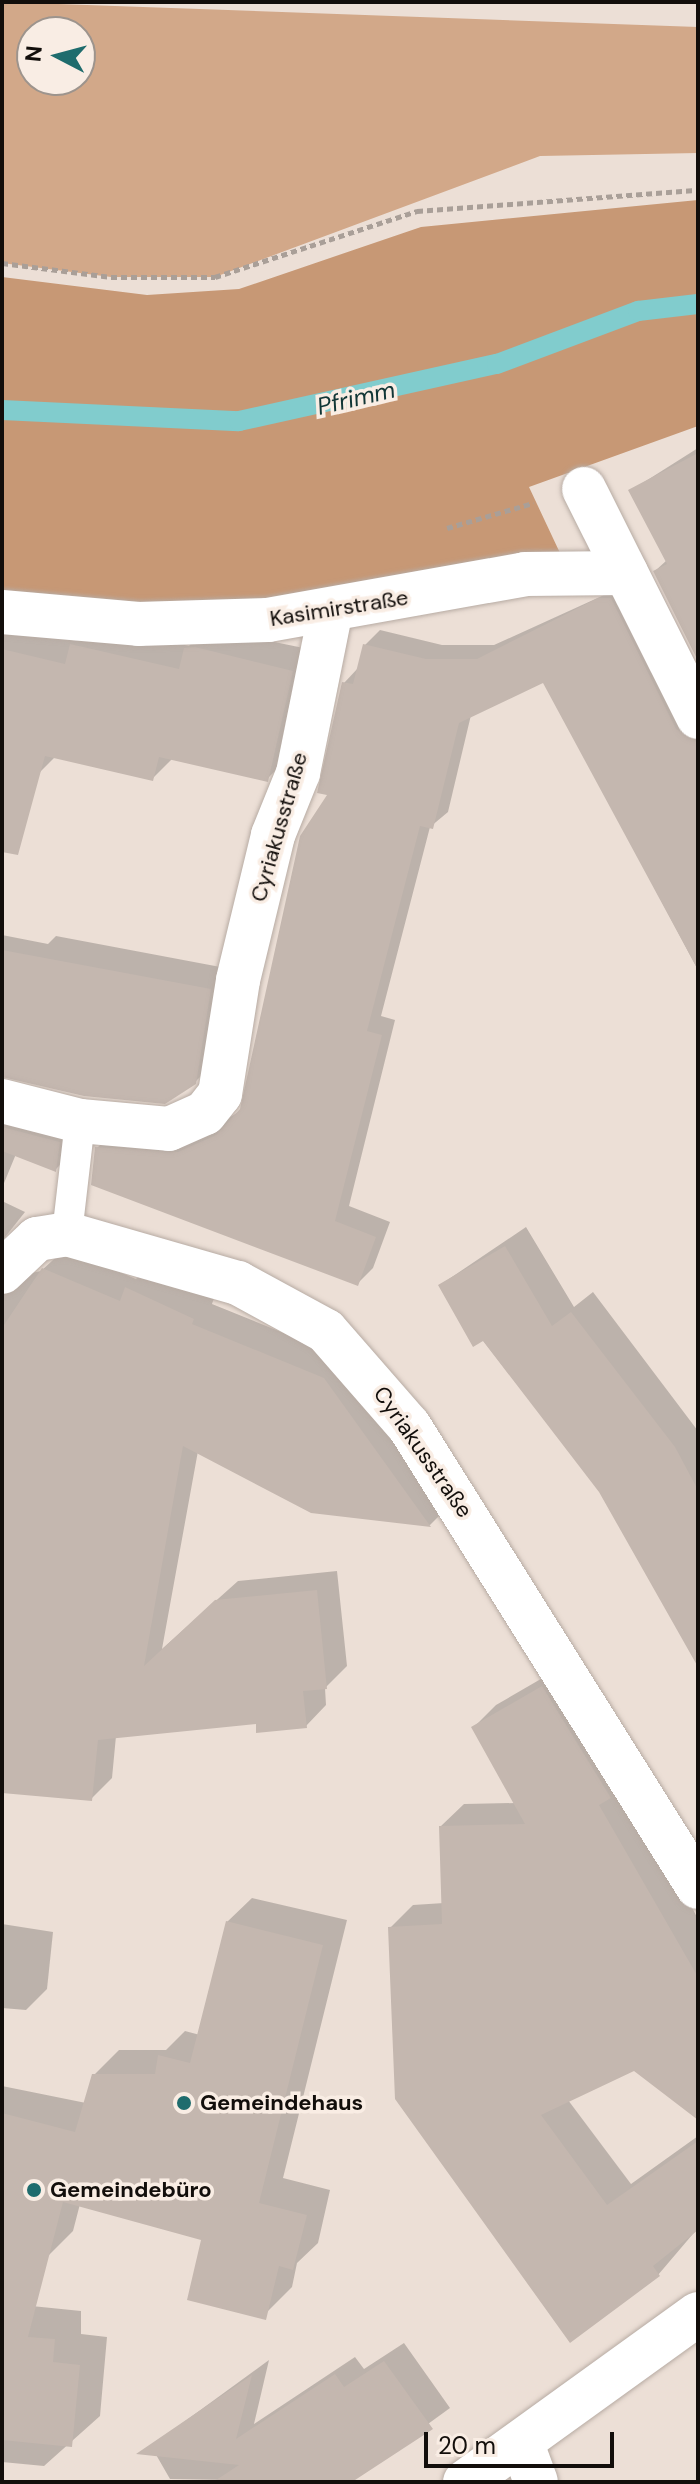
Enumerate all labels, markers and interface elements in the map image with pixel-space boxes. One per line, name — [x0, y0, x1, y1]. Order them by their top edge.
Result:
north arrow — [16, 16, 96, 96]
text: N — [18, 44, 49, 63]
water label: Pfrimm — [314, 375, 398, 421]
street label: Kasimirstraße — [268, 584, 410, 632]
street label: Cyriakusstraße — [245, 749, 313, 905]
street label: Cyriakusstraße — [368, 1381, 478, 1523]
place label: Gemeindehaus — [200, 2090, 363, 2116]
marker: Gemeindehaus — [175, 2094, 193, 2112]
place label: Gemeindebüro — [50, 2177, 212, 2203]
marker: Gemeindebüro — [25, 2181, 43, 2199]
scale bar — [428, 2416, 618, 2466]
text: 20 m — [438, 2430, 496, 2461]

